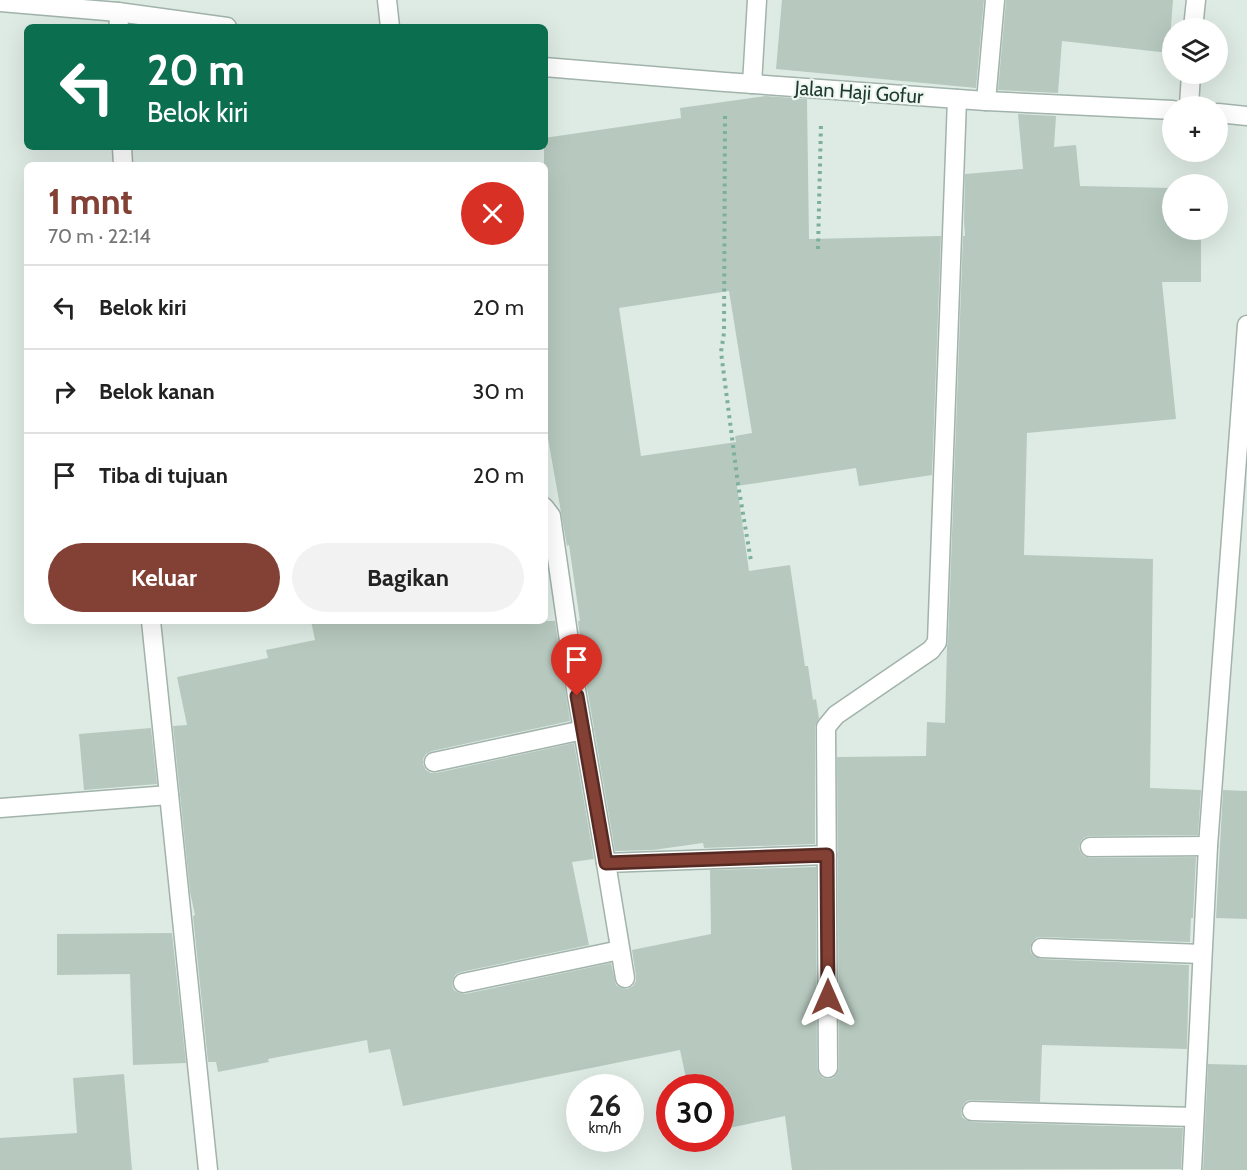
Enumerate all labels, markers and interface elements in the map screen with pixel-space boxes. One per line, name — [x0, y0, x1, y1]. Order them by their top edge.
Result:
map controls — [1162, 18, 1228, 240]
button: layers — [1162, 18, 1228, 84]
text: 20 m — [147, 44, 245, 96]
icon: left — [48, 48, 126, 126]
street label: Jalan Haji Gofur — [793, 75, 925, 109]
text: Belok kiri — [147, 96, 248, 129]
button: + — [1162, 96, 1228, 162]
button: − — [1162, 174, 1228, 240]
text: 1 mnt — [48, 179, 133, 223]
button: close — [461, 182, 524, 245]
text: 70 m · 22:14 — [48, 224, 151, 248]
icon: left — [48, 291, 81, 324]
text: Belok kiri — [99, 294, 186, 321]
text: 20 m — [473, 294, 524, 321]
icon: right — [48, 375, 81, 408]
text: Belok kanan — [99, 378, 215, 405]
text: 30 m — [472, 378, 524, 405]
icon: arrive — [48, 459, 81, 492]
text: Tiba di tujuan — [99, 462, 228, 489]
text: 20 m — [473, 462, 524, 489]
button: Keluar — [48, 543, 280, 612]
button: Bagikan — [292, 543, 524, 612]
pin — [551, 634, 602, 696]
icon: arrive — [560, 643, 593, 676]
position arrow — [796, 965, 860, 1029]
speed limit sign: 30 — [656, 1074, 734, 1152]
text: 26 — [589, 1087, 621, 1124]
text: km/h — [589, 1119, 621, 1137]

